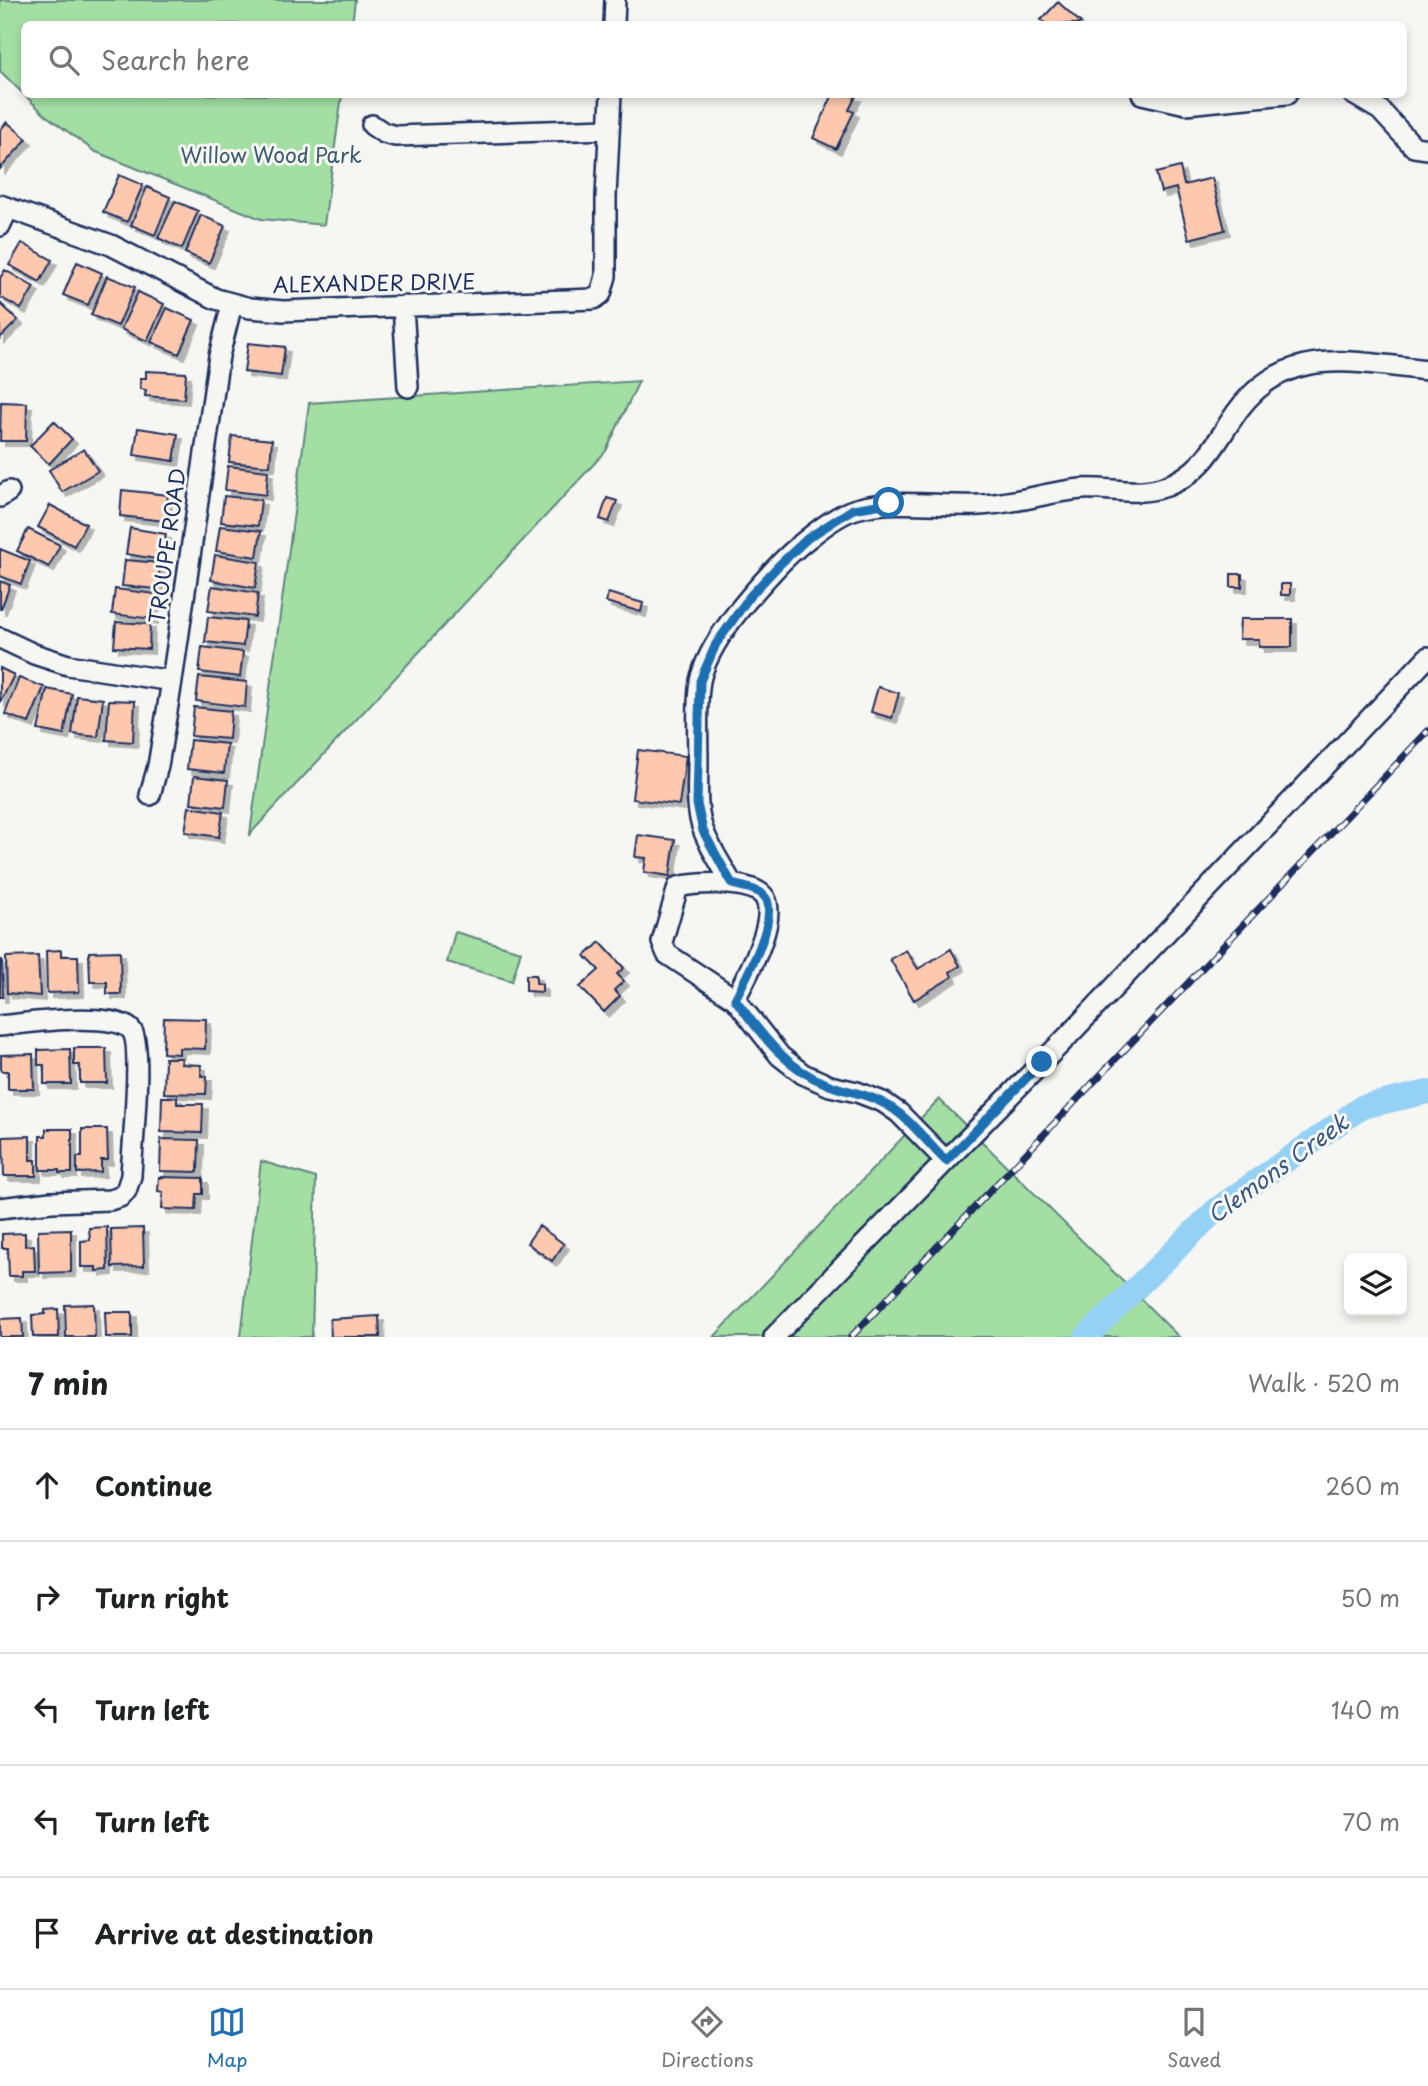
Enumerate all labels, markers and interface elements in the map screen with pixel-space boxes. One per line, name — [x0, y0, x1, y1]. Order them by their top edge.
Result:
search box — [21, 21, 1407, 98]
text: Search here — [101, 40, 250, 79]
icon: search — [45, 41, 83, 79]
park label: Willow Wood Park — [180, 138, 362, 170]
street label: ALEXANDER DRIVE — [272, 264, 476, 300]
street label: TROUPE ROAD — [139, 466, 193, 626]
route start — [873, 487, 904, 518]
route end — [1026, 1046, 1057, 1077]
water label: Clemons Creek — [1199, 1104, 1356, 1231]
map controls — [1344, 1253, 1407, 1316]
button: layers — [1344, 1253, 1407, 1316]
text: 7 min — [28, 1360, 109, 1405]
text: Walk · 520 m — [1248, 1365, 1400, 1400]
icon: ahead — [28, 1466, 66, 1504]
text: Continue — [95, 1466, 212, 1505]
text: 260 m — [1325, 1468, 1400, 1503]
icon: right — [28, 1578, 66, 1616]
text: Turn right — [95, 1578, 229, 1617]
text: 50 m — [1340, 1580, 1400, 1615]
icon: left — [28, 1690, 66, 1728]
text: Turn left — [95, 1690, 210, 1729]
text: 140 m — [1331, 1692, 1400, 1727]
icon: left — [28, 1802, 66, 1840]
text: Turn left — [95, 1802, 210, 1841]
text: 70 m — [1342, 1804, 1400, 1839]
icon: arrive — [28, 1914, 66, 1952]
text: Arrive at destination — [95, 1914, 374, 1953]
tab: Map — [207, 2003, 247, 2073]
tab: Directions — [661, 2003, 754, 2073]
tab: Saved — [1167, 2003, 1221, 2073]

